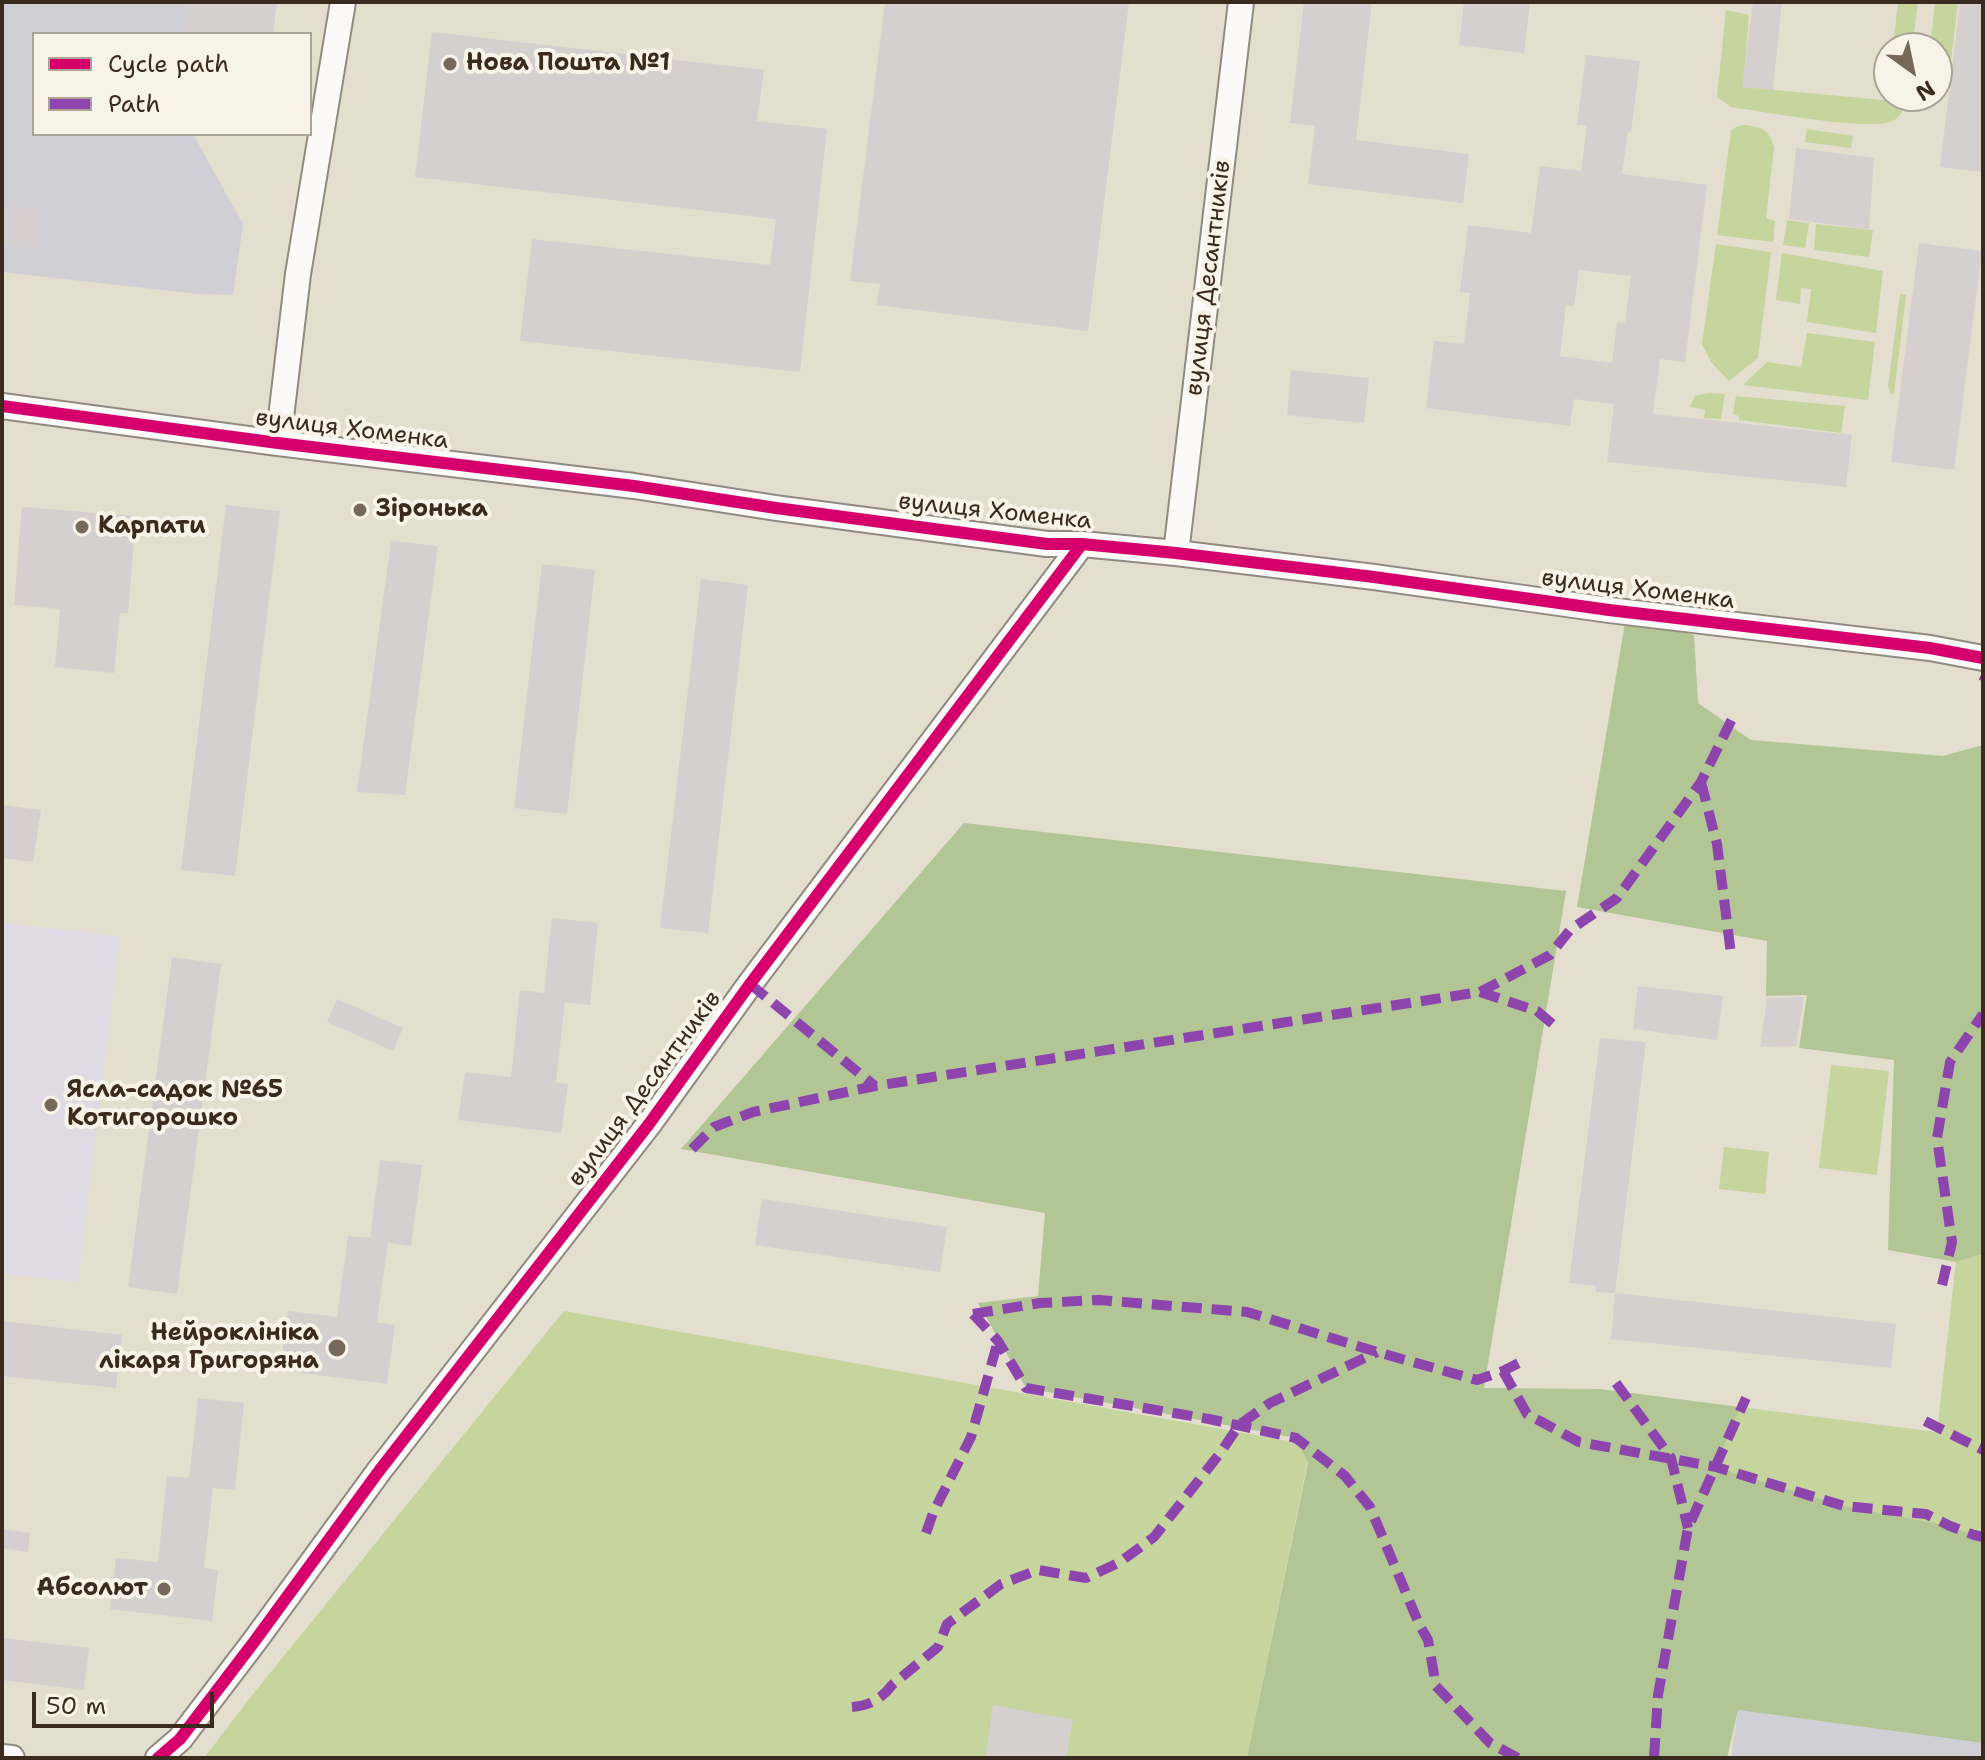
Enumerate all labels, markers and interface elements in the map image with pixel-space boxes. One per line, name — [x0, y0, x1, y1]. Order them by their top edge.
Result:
legend — [32, 32, 312, 136]
north arrow — [1873, 32, 1953, 112]
text: Cycle path — [108, 48, 229, 80]
place label: Нова Пошта №1 — [466, 50, 670, 78]
marker: Нова Пошта №1 — [441, 55, 459, 73]
text: N — [1910, 74, 1940, 108]
text: Path — [108, 88, 160, 120]
street label: вулиця Десантників — [1180, 159, 1238, 397]
street label: вулиця Хоменка — [254, 404, 450, 456]
street label: вулиця Хоменка — [897, 488, 1093, 536]
place label: Зіронька — [376, 496, 488, 524]
marker: Зіронька — [351, 501, 369, 519]
place label: Карпати — [98, 513, 206, 541]
marker: Карпати — [73, 518, 91, 536]
street label: вулиця Хоменка — [1540, 564, 1736, 616]
street label: вулиця Десантників — [562, 986, 728, 1192]
place label: Ясла-садок №65 Котигорошко — [67, 1077, 283, 1133]
marker: Ясла-садок №65 Котигорошко — [42, 1096, 60, 1114]
place label: Нейроклініка лікаря Григоряна — [99, 1320, 319, 1376]
marker: Нейроклініка лікаря Григоряна — [326, 1337, 348, 1359]
place label: Абсолют — [37, 1575, 148, 1603]
marker: Абсолют — [155, 1580, 173, 1598]
scale bar — [36, 1676, 218, 1726]
text: 50 m — [46, 1690, 106, 1722]

